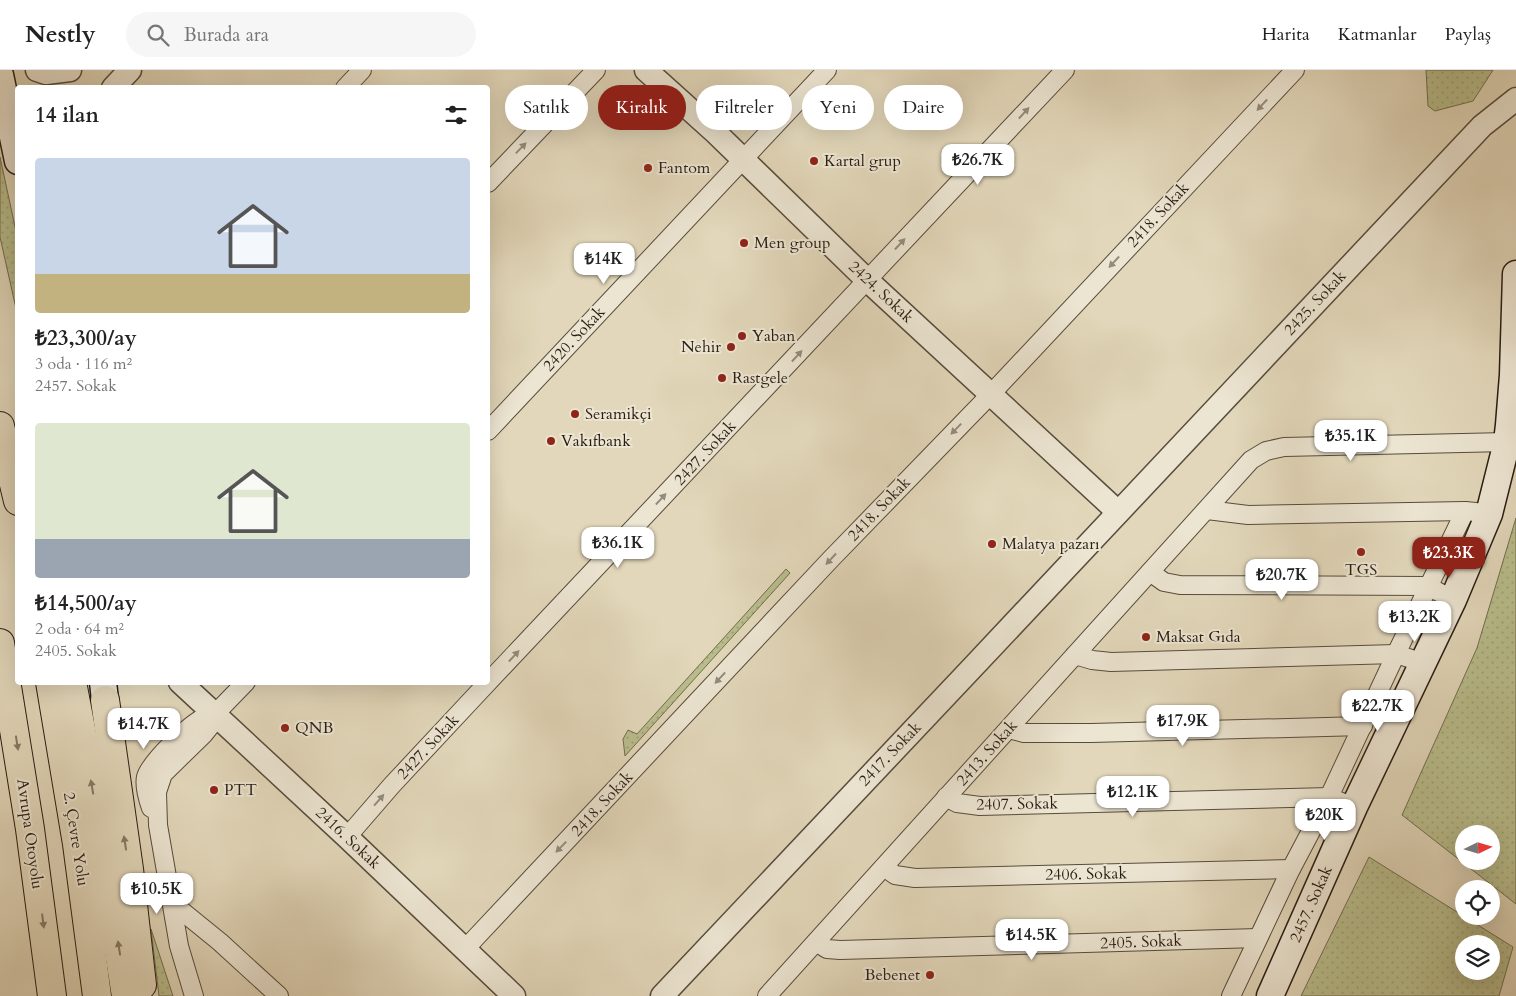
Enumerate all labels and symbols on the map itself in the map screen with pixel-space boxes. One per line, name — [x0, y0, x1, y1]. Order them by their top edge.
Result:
one-way arrow — [1256, 99, 1268, 111]
one-way arrow — [1018, 108, 1030, 120]
one-way arrow — [515, 142, 527, 154]
pin: ₺26.7K — [937, 144, 1019, 186]
place label: Kartal grup — [824, 150, 901, 172]
marker: Kartal grup — [808, 155, 820, 167]
place label: Fantom — [658, 157, 711, 179]
marker: Fantom — [642, 162, 654, 174]
street label: 2418. Sokak — [1122, 177, 1194, 252]
place label: Men group — [754, 232, 830, 254]
marker: Men group — [738, 237, 750, 249]
one-way arrow — [894, 239, 906, 251]
pin: ₺14K — [574, 242, 634, 285]
street label: 2424. Sokak — [844, 256, 919, 328]
one-way arrow — [1108, 256, 1120, 268]
street label: 2425. Sokak — [1279, 265, 1351, 340]
street label: 2420. Sokak — [538, 301, 610, 376]
place label: Yaban — [752, 325, 795, 347]
marker: Yaban — [736, 330, 748, 342]
place label: Nehir — [681, 336, 721, 358]
marker: Nehir — [725, 341, 737, 353]
one-way arrow — [791, 350, 803, 362]
place label: Rastgele — [732, 367, 788, 389]
marker: Rastgele — [716, 372, 728, 384]
place label: Seramikçi — [585, 403, 652, 425]
marker: Seramikçi — [569, 408, 581, 420]
street label: 2427. Sokak — [669, 415, 741, 490]
pin: ₺35.1K — [1310, 420, 1392, 462]
one-way arrow — [950, 423, 962, 435]
place label: Vakıfbank — [561, 430, 631, 452]
marker: Vakıfbank — [545, 435, 557, 447]
street label: 2418. Sokak — [843, 472, 916, 546]
one-way arrow — [655, 494, 667, 506]
pin: ₺36.1K — [577, 526, 659, 569]
place label: Malatya pazarı — [1002, 533, 1100, 555]
pin: ₺23.3K — [1408, 536, 1490, 579]
marker: Malatya pazarı — [986, 538, 998, 550]
marker: TGS — [1355, 546, 1367, 558]
one-way arrow — [825, 553, 837, 565]
pin: ₺20.7K — [1241, 558, 1323, 601]
place label: TGS — [1345, 559, 1377, 581]
pin: ₺13.2K — [1374, 600, 1456, 643]
place label: Maksat Gıda — [1156, 626, 1241, 648]
marker: Maksat Gıda — [1140, 631, 1152, 643]
one-way arrow — [508, 650, 520, 662]
one-way arrow — [714, 671, 726, 683]
pin: ₺22.7K — [1337, 690, 1419, 732]
pin: ₺17.9K — [1142, 704, 1224, 747]
pin: ₺14.7K — [103, 708, 185, 750]
street label: 2427. Sokak — [392, 709, 464, 784]
street label: 2413. Sokak — [951, 715, 1023, 791]
place label: QNB — [295, 717, 333, 739]
street label: 2417. Sokak — [854, 717, 927, 791]
marker: QNB — [279, 722, 291, 734]
one-way arrow — [13, 736, 21, 752]
street label: 2418. Sokak — [566, 766, 638, 841]
pin: ₺12.1K — [1092, 776, 1174, 818]
street label: Avrupa Otoyolu — [11, 777, 49, 891]
one-way arrow — [88, 779, 96, 795]
place label: PTT — [224, 779, 257, 801]
marker: PTT — [208, 784, 220, 796]
street label: 2. Çevre Yolu — [58, 790, 94, 888]
street label: 2407. Sokak — [976, 792, 1059, 816]
one-way arrow — [373, 795, 385, 807]
pin: ₺20K — [1295, 798, 1355, 841]
street label: 2416. Sokak — [311, 802, 386, 874]
north arrow — [1455, 825, 1500, 870]
one-way arrow — [121, 835, 129, 851]
one-way arrow — [555, 841, 567, 853]
street label: 2406. Sokak — [1045, 862, 1128, 886]
street label: 2457. Sokak — [1284, 862, 1338, 946]
pin: ₺10.5K — [116, 872, 198, 915]
one-way arrow — [39, 914, 47, 930]
pin: ₺14.5K — [991, 918, 1073, 961]
street label: 2405. Sokak — [1100, 930, 1183, 954]
one-way arrow — [114, 939, 122, 955]
place label: Bebenet — [865, 964, 920, 986]
marker: Bebenet — [924, 969, 936, 981]

